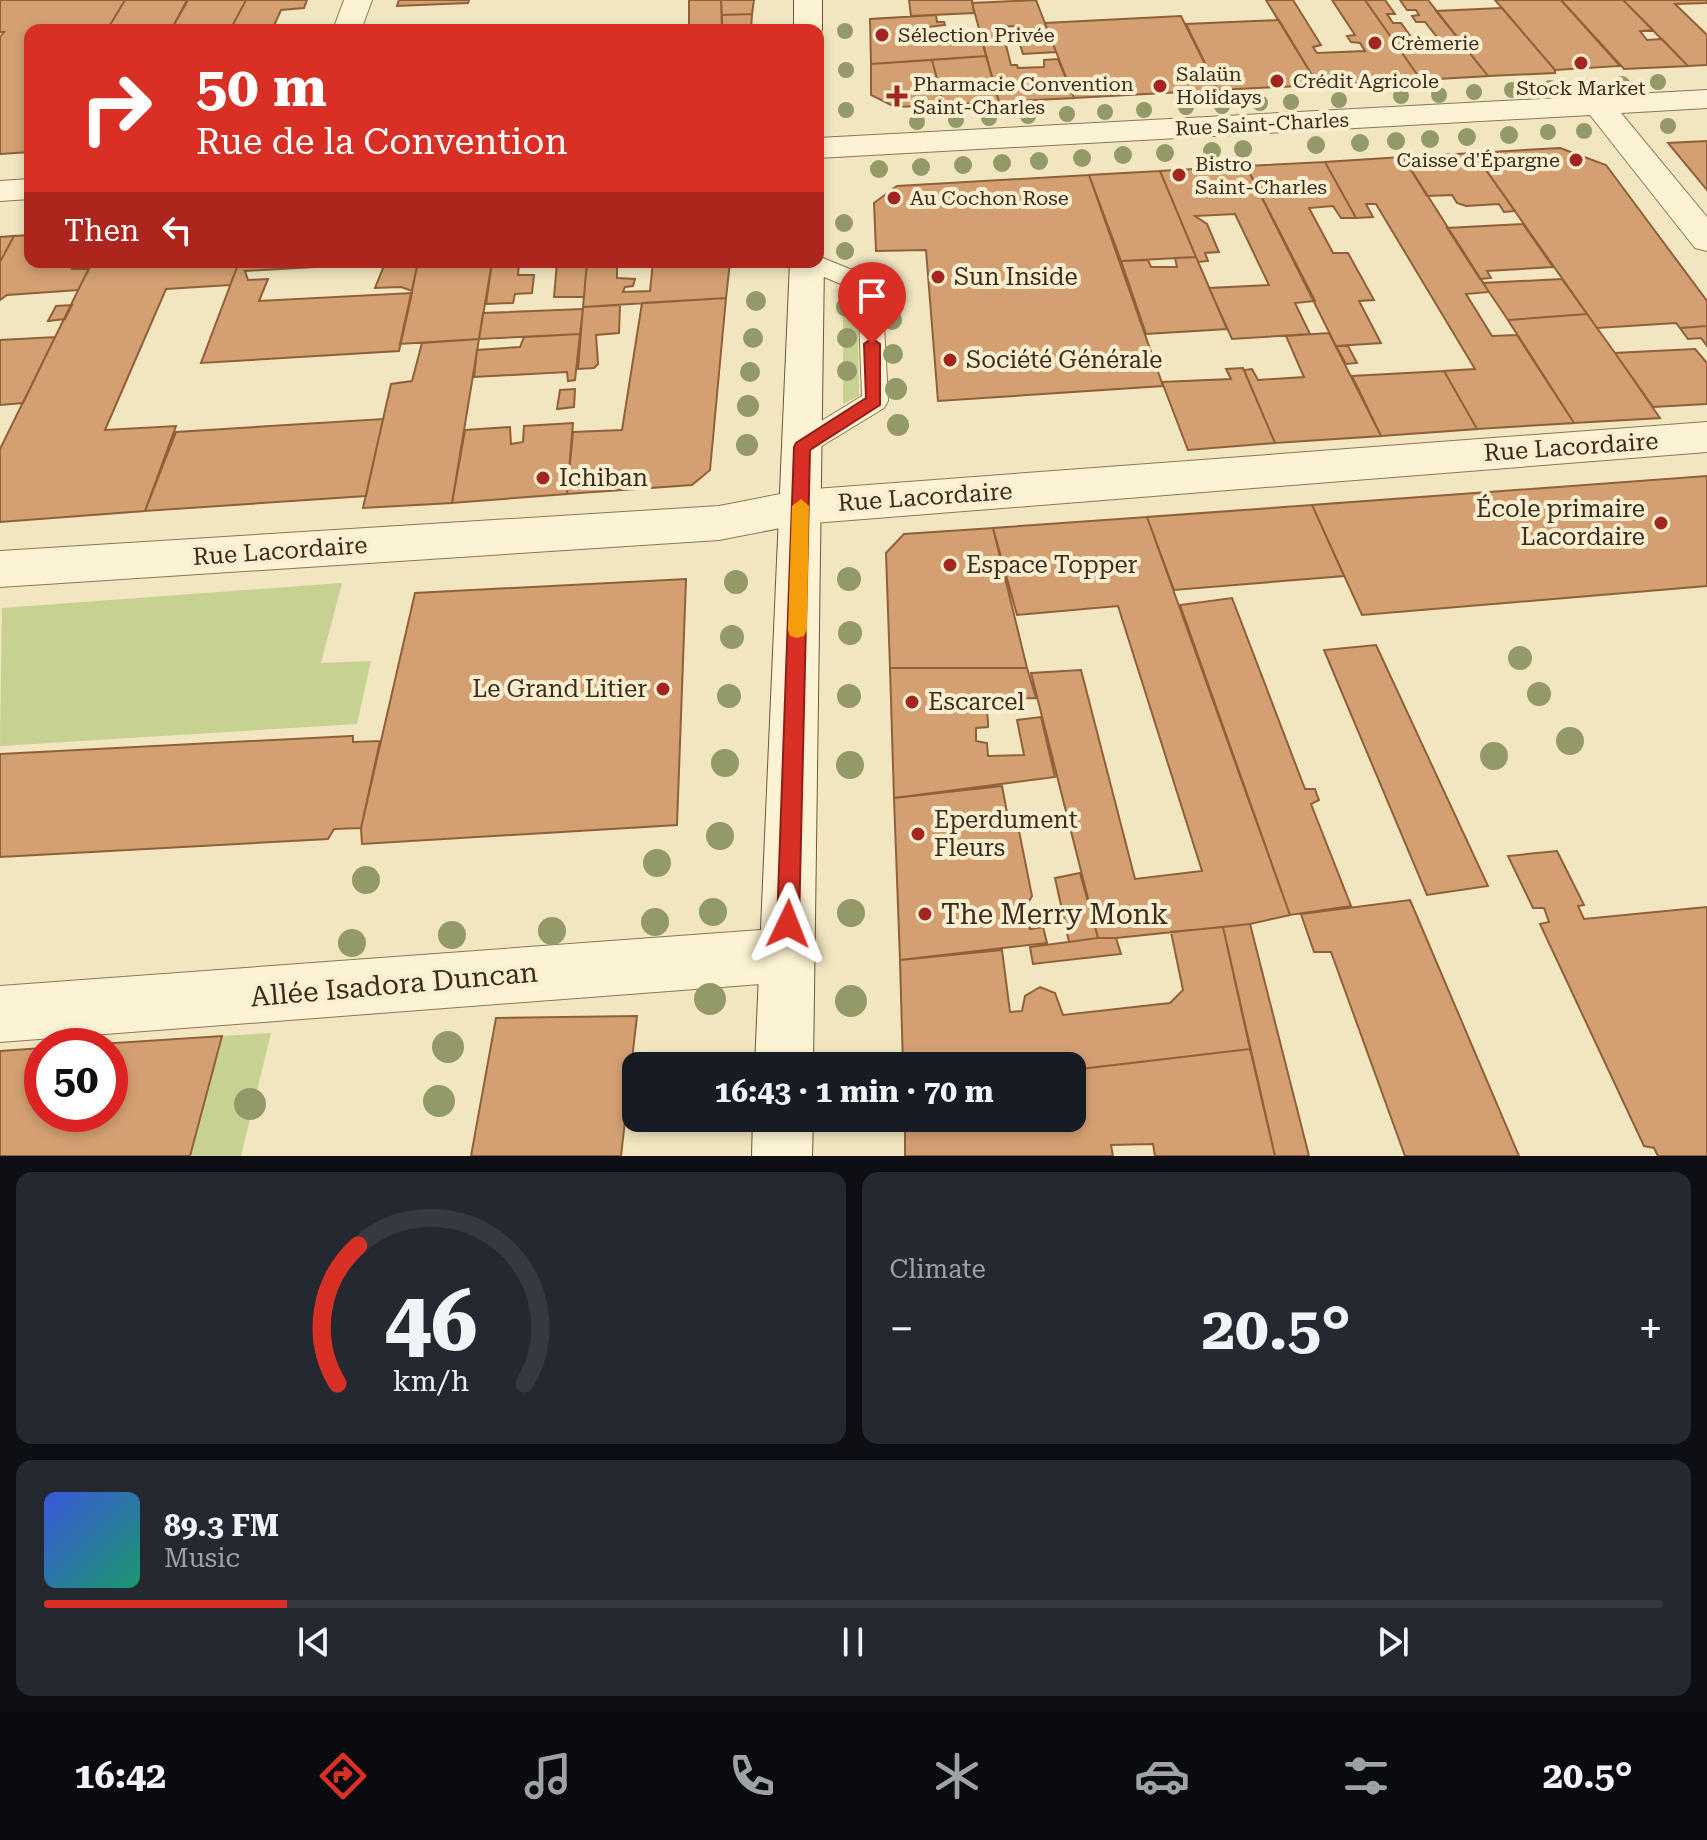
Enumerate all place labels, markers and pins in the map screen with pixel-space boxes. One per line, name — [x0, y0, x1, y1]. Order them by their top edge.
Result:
place label: Sélection Privée — [898, 23, 1055, 47]
marker: Sélection Privée — [873, 26, 891, 44]
place label: Crèmerie — [1391, 31, 1479, 55]
marker: Crèmerie — [1366, 34, 1384, 52]
marker: Stock Market — [1572, 54, 1590, 72]
place label: Salaün Holidays — [1176, 62, 1262, 109]
place label: Crédit Agricole — [1293, 69, 1439, 93]
place label: Pharmacie Convention Saint-Charles — [913, 72, 1134, 119]
marker: Crédit Agricole — [1268, 72, 1286, 90]
place label: Stock Market — [1516, 76, 1646, 100]
marker: Salaün Holidays — [1151, 77, 1169, 95]
marker: Pharmacie Convention Saint-Charles — [888, 87, 906, 105]
place label: Caisse d'Épargne — [1397, 148, 1560, 172]
marker: Caisse d'Épargne — [1567, 151, 1585, 169]
place label: Bistro Saint-Charles — [1195, 152, 1327, 199]
marker: Bistro Saint-Charles — [1170, 166, 1188, 184]
place label: Au Cochon Rose — [910, 186, 1069, 210]
marker: Au Cochon Rose — [885, 189, 903, 207]
pin — [838, 262, 906, 344]
place label: Sun Inside — [954, 263, 1078, 291]
marker: Sun Inside — [929, 268, 947, 286]
place label: Société Générale — [966, 346, 1162, 374]
marker: Société Générale — [941, 351, 959, 369]
place label: Ichiban — [559, 464, 648, 492]
marker: Ichiban — [534, 469, 552, 487]
place label: École primaire Lacordaire — [1476, 494, 1645, 551]
marker: École primaire Lacordaire — [1652, 514, 1670, 532]
place label: Espace Topper — [966, 551, 1138, 579]
marker: Espace Topper — [941, 556, 959, 574]
place label: Le Grand Litier — [472, 675, 647, 703]
marker: Le Grand Litier — [654, 680, 672, 698]
place label: Escarcel — [928, 688, 1025, 716]
marker: Escarcel — [903, 693, 921, 711]
place label: Eperdument Fleurs — [934, 806, 1078, 862]
marker: Eperdument Fleurs — [909, 825, 927, 843]
place label: The Merry Monk — [941, 898, 1168, 931]
marker: The Merry Monk — [916, 905, 934, 923]

